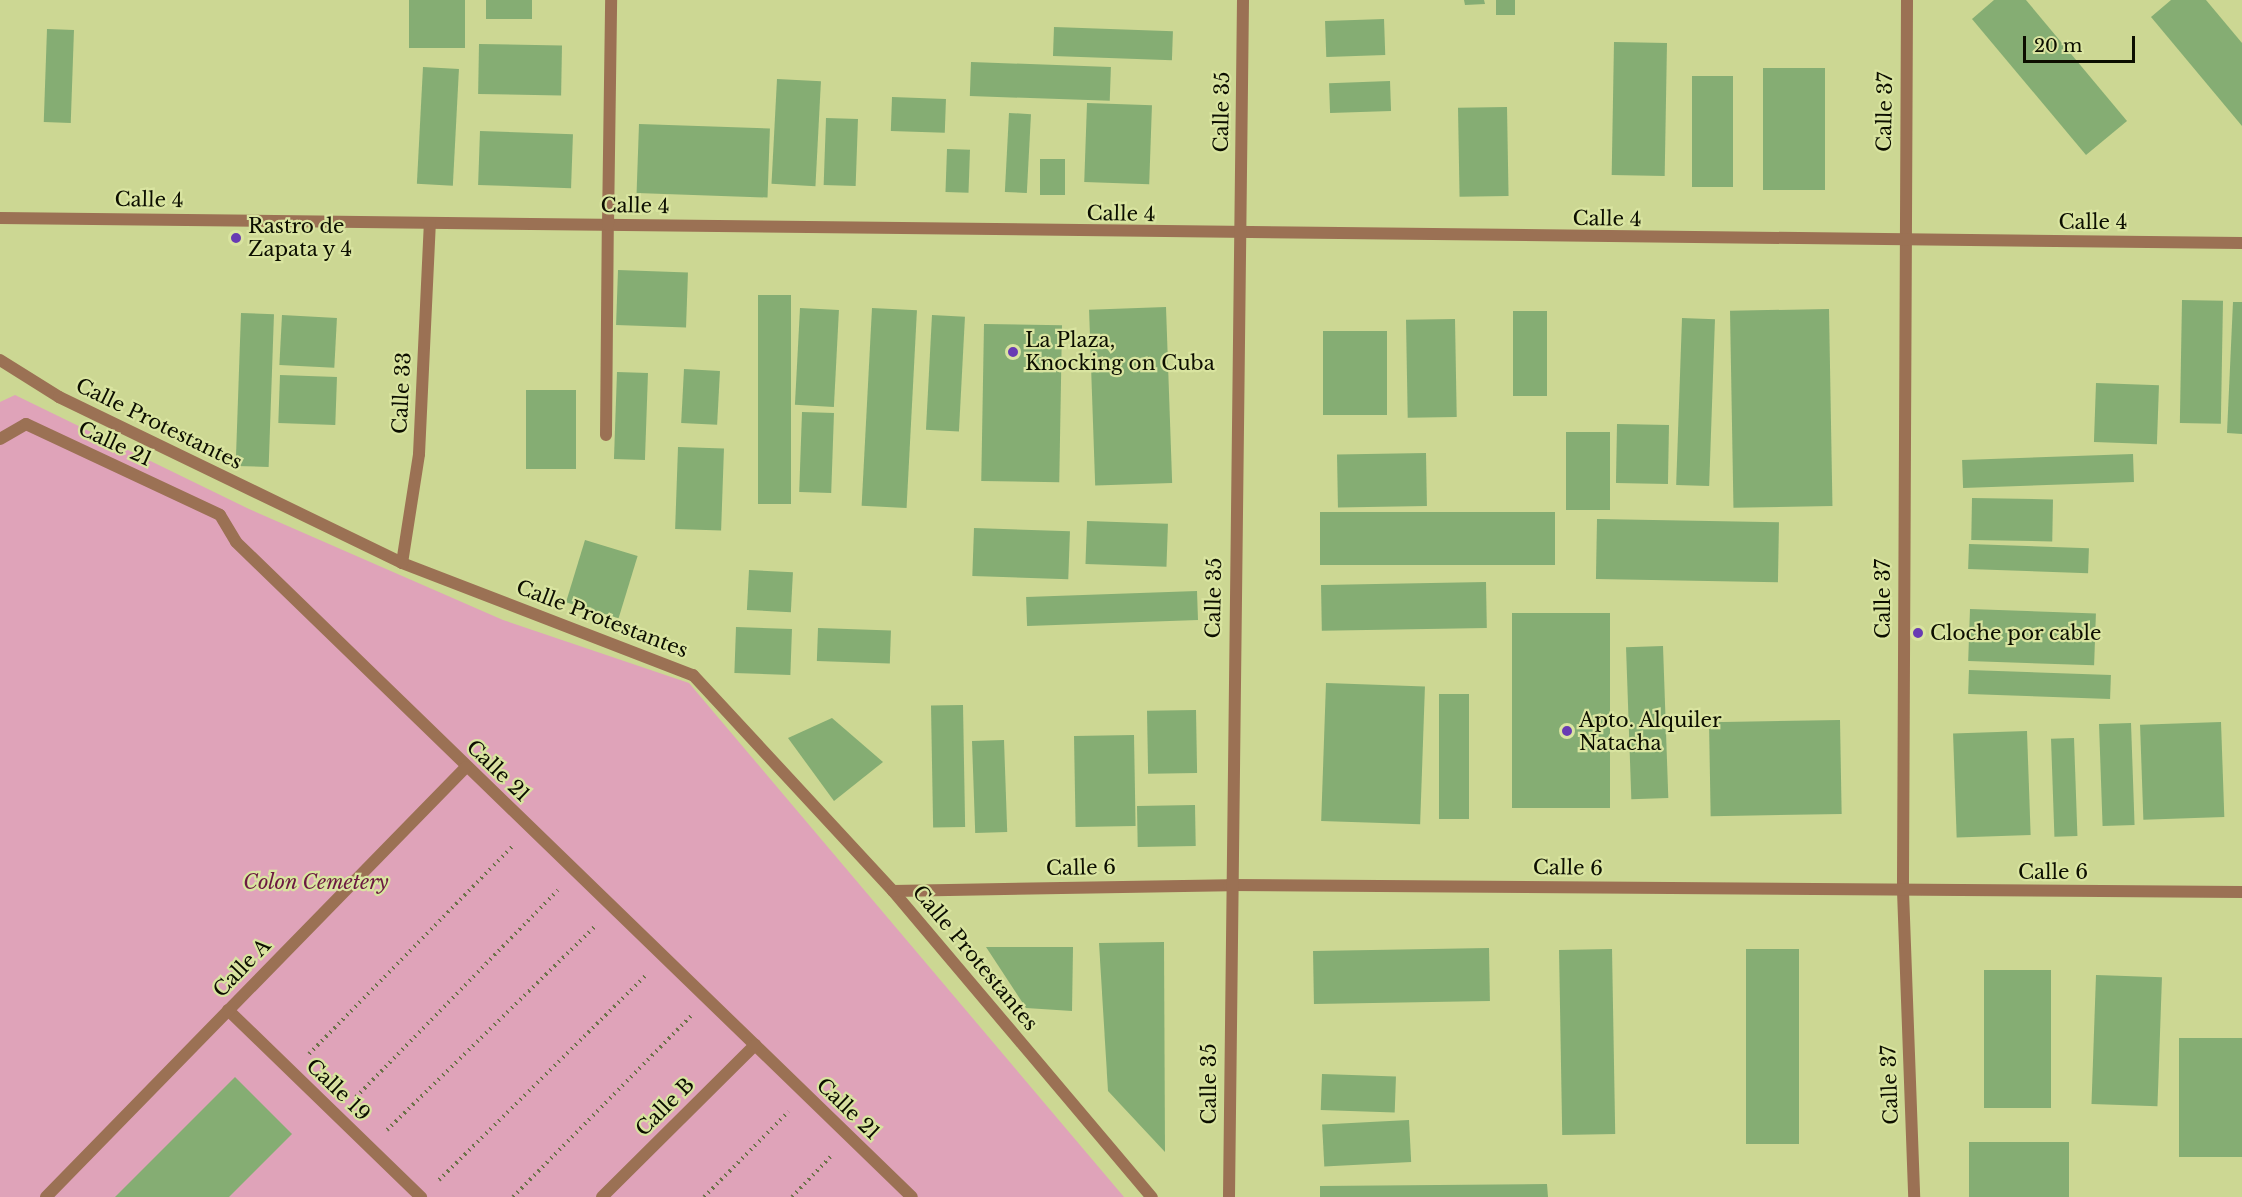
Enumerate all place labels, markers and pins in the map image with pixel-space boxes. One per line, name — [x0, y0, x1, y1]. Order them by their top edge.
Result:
place label: Rastro de Zapata y 4 — [248, 214, 354, 261]
marker: Rastro de Zapata y 4 — [229, 231, 243, 245]
place label: La Plaza, Knocking on Cuba — [1025, 328, 1215, 375]
marker: La Plaza, Knocking on Cuba — [1006, 345, 1020, 359]
place label: Cloche por cable — [1930, 621, 2102, 645]
marker: Cloche por cable — [1911, 626, 1925, 640]
place label: Apto. Alquiler Natacha — [1579, 708, 1722, 755]
marker: Apto. Alquiler Natacha — [1560, 724, 1574, 738]

